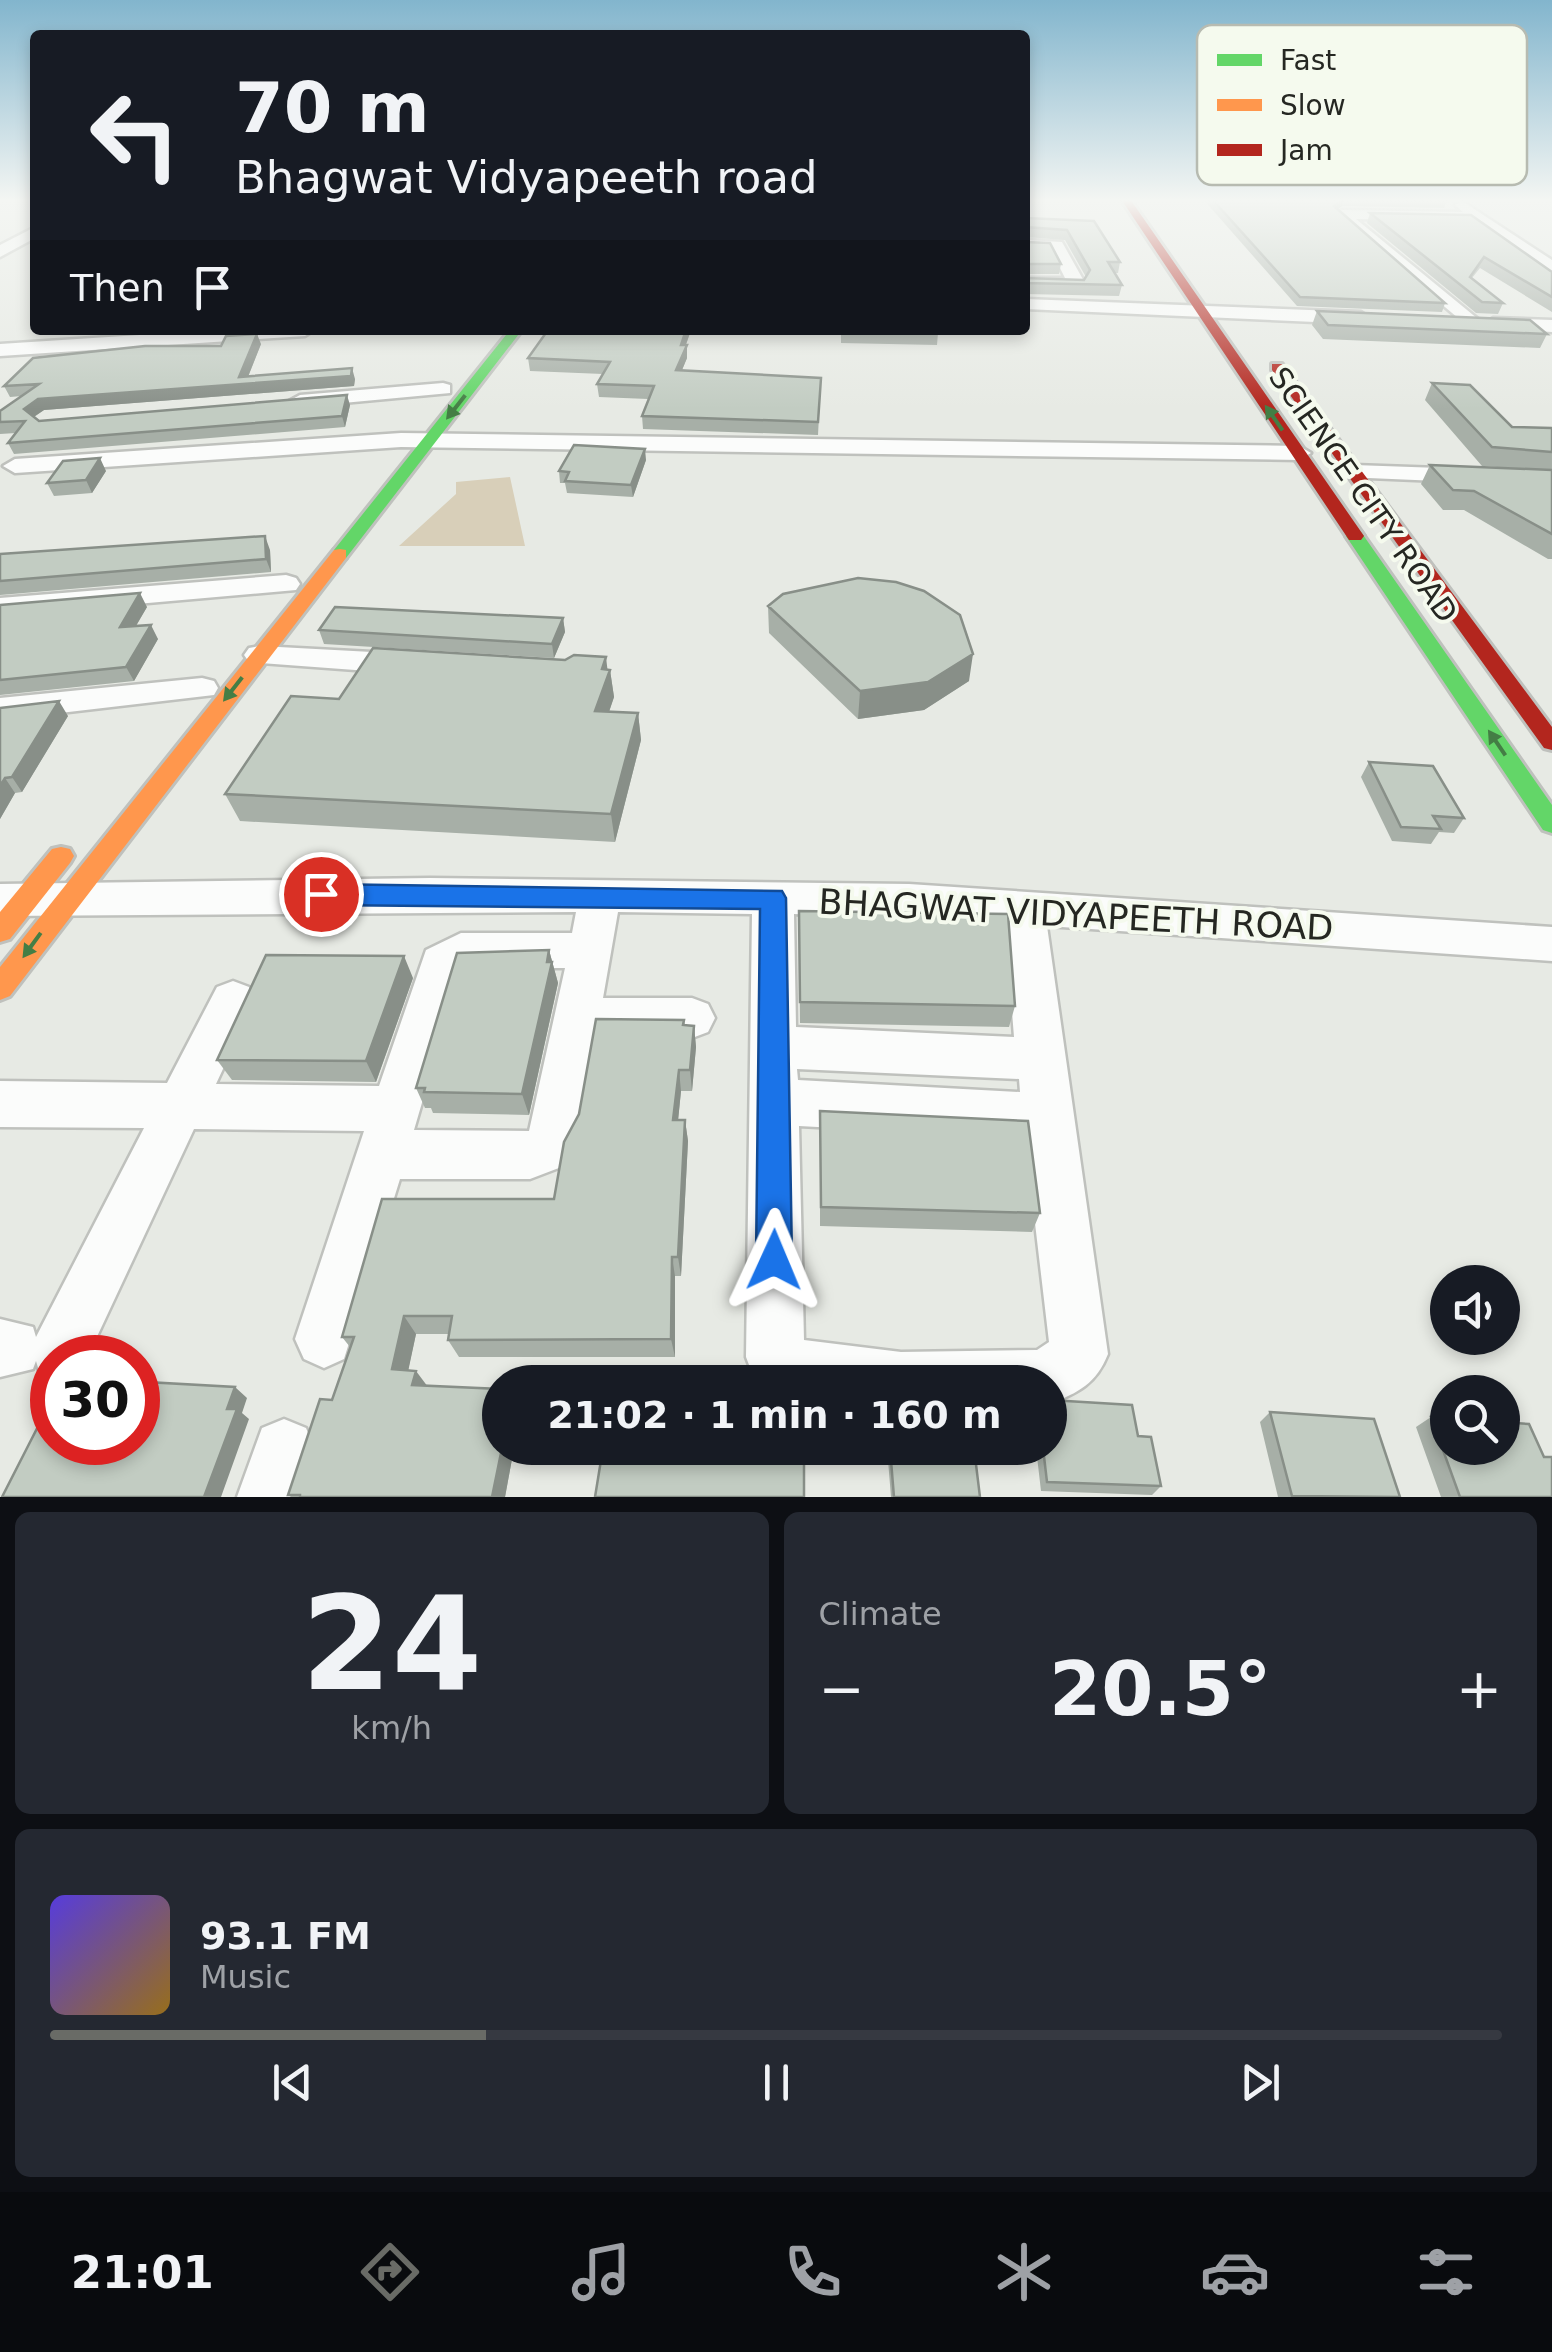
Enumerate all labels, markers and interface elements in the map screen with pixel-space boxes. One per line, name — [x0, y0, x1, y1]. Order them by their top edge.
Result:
legend — [1197, 25, 1527, 185]
text: Fast — [1280, 44, 1336, 77]
text: 70 m — [235, 67, 430, 149]
icon: left — [70, 70, 200, 200]
text: Slow — [1280, 89, 1346, 122]
text: Jam — [1278, 134, 1333, 167]
text: Bhagwat Vidyapeeth road — [235, 151, 818, 204]
icon: arrive — [185, 260, 240, 315]
text: Then — [70, 266, 165, 310]
street label: SCIENCE CITY ROAD — [1262, 360, 1465, 629]
one-way arrow — [445, 393, 466, 419]
one-way arrow — [1265, 404, 1284, 431]
one-way arrow — [222, 676, 243, 702]
one-way arrow — [1488, 730, 1507, 757]
pin — [279, 852, 364, 937]
icon: arrive — [294, 867, 349, 922]
street label: BHAGWAT VIDYAPEETH ROAD — [818, 882, 1334, 948]
one-way arrow — [23, 932, 42, 958]
position arrow — [722, 1208, 826, 1312]
map controls — [1430, 1265, 1520, 1465]
button: sound — [1430, 1265, 1520, 1355]
speed limit sign: 30 — [30, 1335, 160, 1465]
button: search — [1430, 1375, 1520, 1465]
text: 21:02 · 1 min · 160 m — [547, 1393, 1002, 1437]
text: 24 — [301, 1568, 482, 1720]
text: Climate — [819, 1595, 942, 1633]
text: 20.5° — [1049, 1645, 1272, 1733]
text: − — [819, 1657, 865, 1721]
text: + — [1456, 1657, 1502, 1721]
text: km/h — [351, 1709, 432, 1747]
text: 93.1 FM — [200, 1914, 371, 1958]
text: Music — [200, 1958, 291, 1996]
icon: previous — [265, 2055, 320, 2110]
icon: pause — [749, 2055, 804, 2110]
icon: next — [1233, 2055, 1288, 2110]
icon: directions — [355, 2237, 425, 2307]
icon: music — [566, 2237, 636, 2307]
icon: phone — [778, 2237, 848, 2307]
icon: climate — [989, 2237, 1059, 2307]
icon: car — [1200, 2237, 1270, 2307]
icon: filters — [1411, 2237, 1481, 2307]
text: 21:01 — [71, 2246, 214, 2299]

